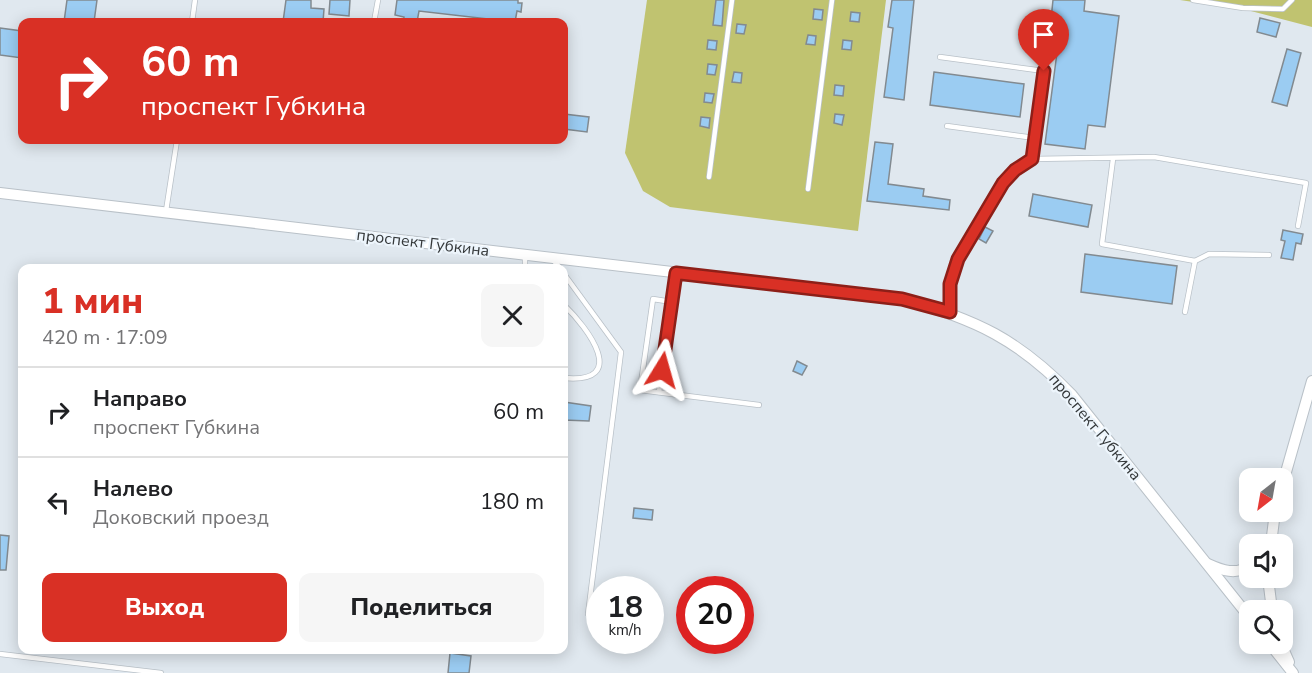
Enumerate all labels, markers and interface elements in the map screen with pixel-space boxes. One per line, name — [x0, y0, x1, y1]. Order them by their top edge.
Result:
pin — [1018, 9, 1069, 71]
icon: arrive — [1027, 18, 1060, 51]
text: 60 m — [141, 34, 240, 91]
icon: right — [42, 42, 120, 120]
text: проспект Губкина — [141, 88, 366, 125]
street label: проспект Губкина — [355, 224, 491, 262]
text: 1 мин — [42, 277, 143, 326]
button: close — [481, 284, 544, 347]
text: 420 m · 17:09 — [42, 324, 168, 351]
position arrow — [630, 338, 694, 402]
street label: проспект Губкина — [1044, 369, 1146, 485]
text: Направо — [93, 384, 187, 414]
icon: right — [42, 396, 75, 429]
text: 60 m — [493, 397, 544, 427]
text: проспект Губкина — [93, 414, 260, 441]
north arrow — [1239, 468, 1293, 522]
map controls — [1239, 468, 1293, 654]
text: Налево — [93, 474, 173, 504]
icon: left — [42, 486, 75, 519]
text: 180 m — [480, 487, 544, 517]
text: Доковский проезд — [93, 504, 269, 531]
button: sound — [1239, 534, 1293, 588]
button: Выход — [42, 573, 287, 642]
button: Поделиться — [299, 573, 544, 642]
speed limit sign: 20 — [676, 576, 754, 654]
text: 18 — [607, 587, 643, 628]
button: search — [1239, 600, 1293, 654]
text: km/h — [608, 620, 642, 640]

